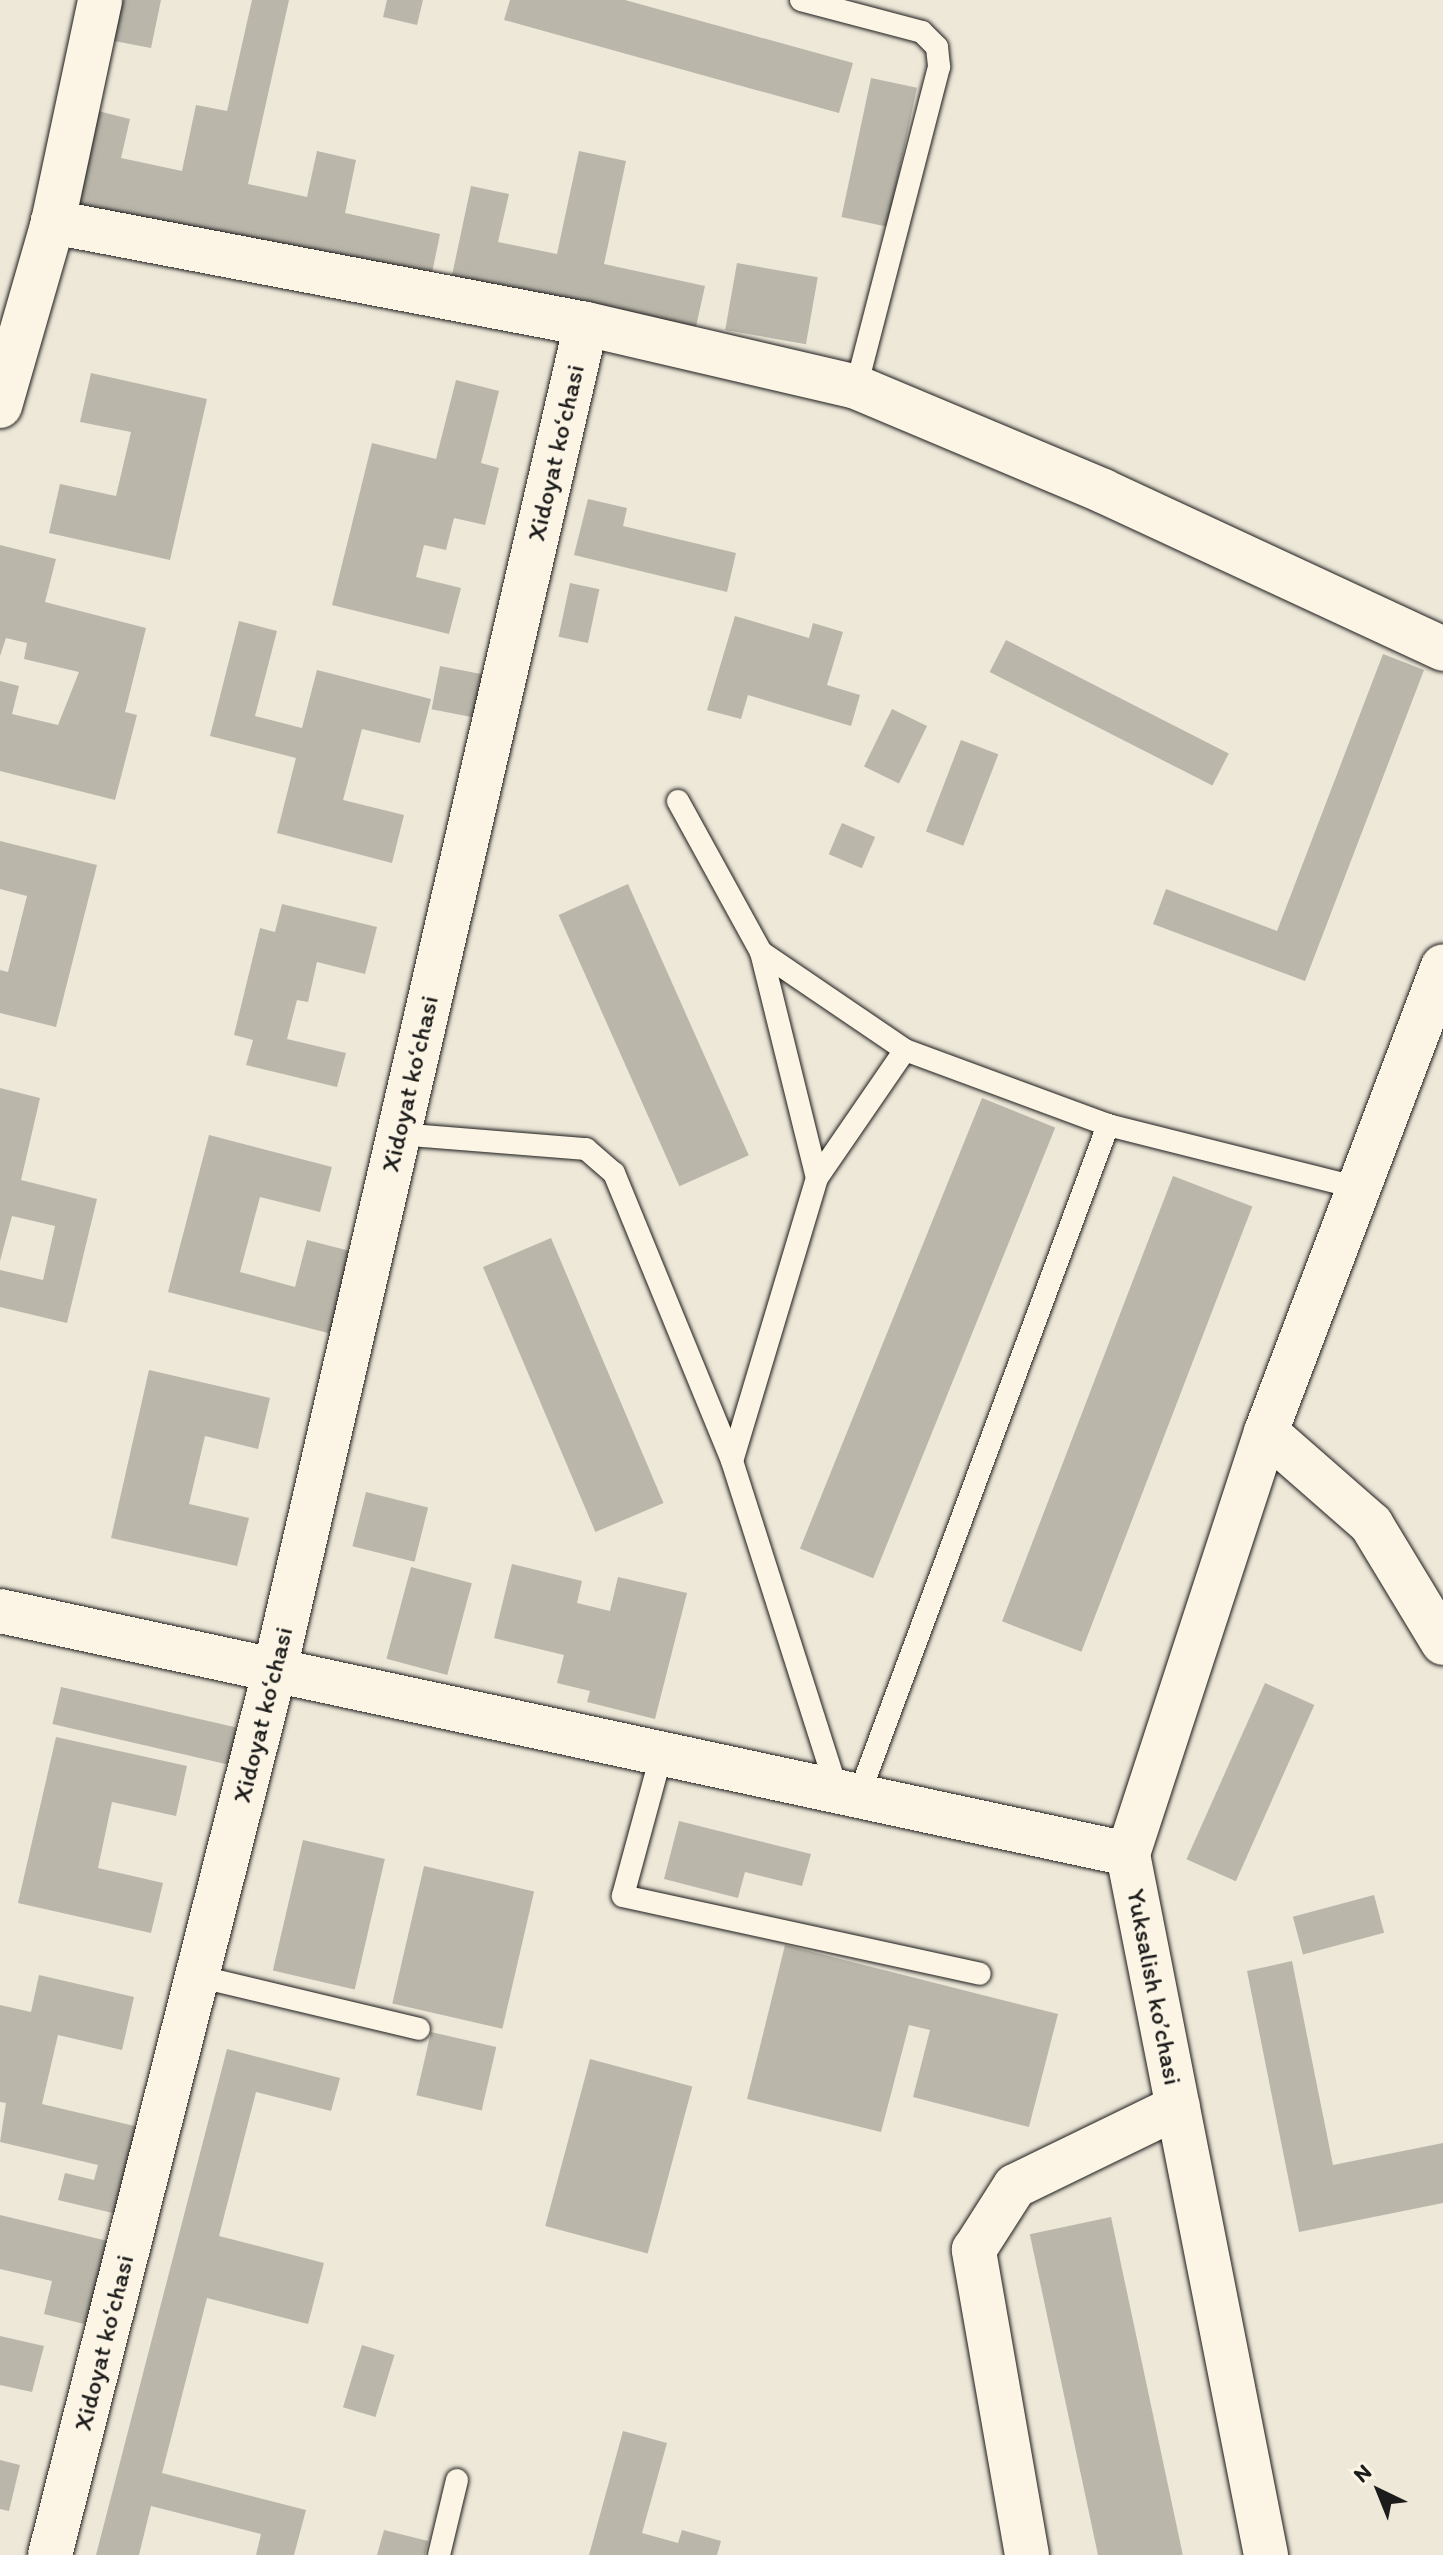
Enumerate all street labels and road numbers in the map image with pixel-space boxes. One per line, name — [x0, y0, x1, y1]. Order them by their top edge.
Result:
street label: Xidoyat koʻchasi — [521, 362, 591, 544]
street label: Xidoyat koʻchasi — [375, 993, 445, 1175]
street label: Xidoyat koʻchasi — [226, 1624, 300, 1806]
street label: Yuksalish ko’chasi — [1120, 1886, 1188, 2088]
street label: Xidoyat koʻchasi — [67, 2252, 141, 2434]

